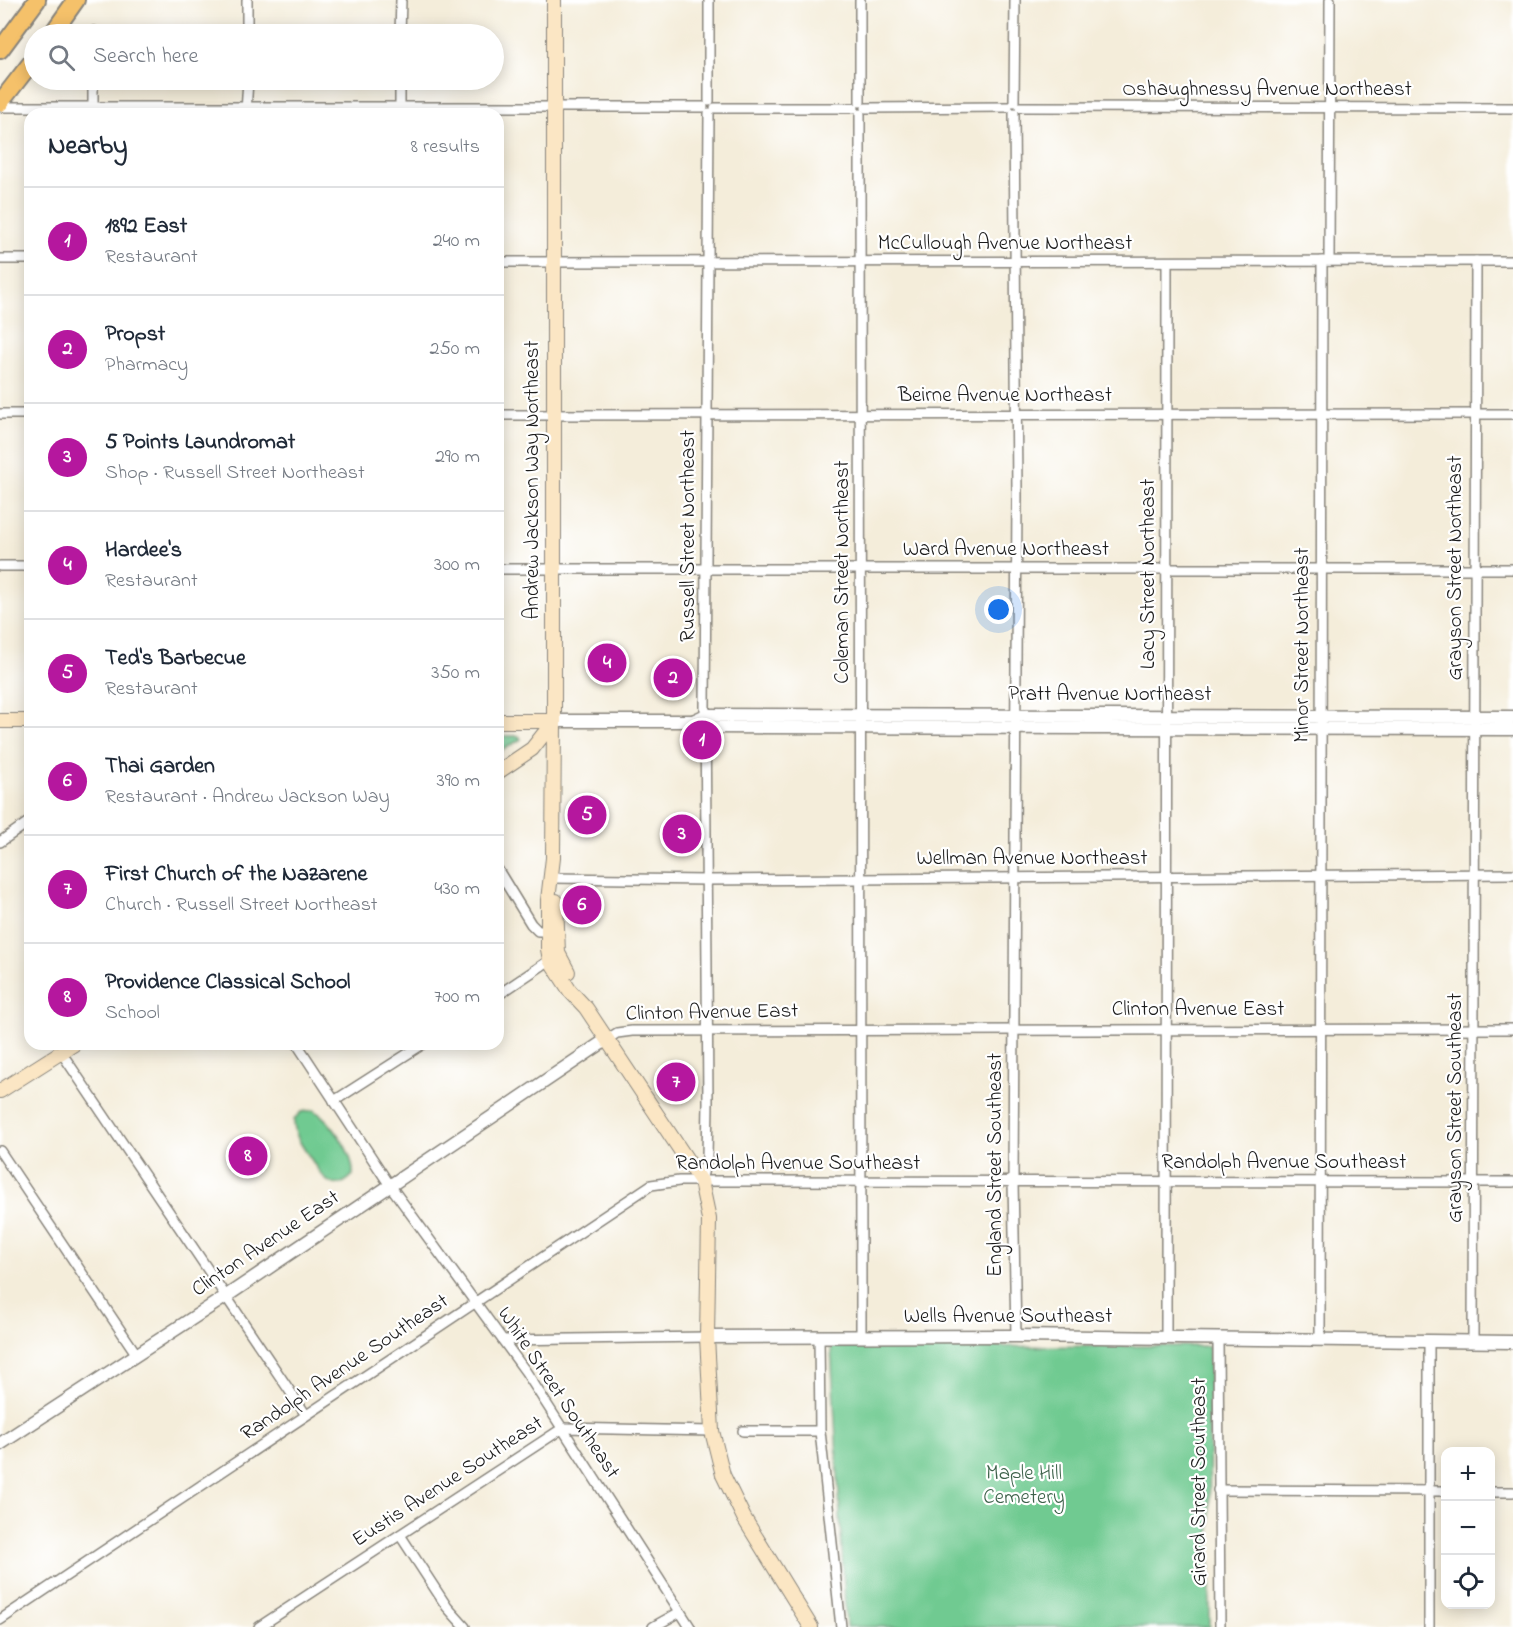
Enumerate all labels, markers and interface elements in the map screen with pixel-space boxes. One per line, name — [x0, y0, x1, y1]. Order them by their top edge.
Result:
search box — [24, 24, 504, 90]
icon: search — [45, 41, 78, 74]
text: Search here — [93, 41, 198, 73]
street label: Oshaughnessy Avenue Northeast — [1122, 75, 1412, 107]
text: Nearby — [48, 128, 127, 166]
text: 8 results — [411, 133, 480, 162]
text: 1892 East — [105, 211, 187, 243]
text: 1 — [64, 227, 71, 256]
text: 240 m — [433, 227, 480, 256]
street label: McCullough Avenue Northeast — [878, 229, 1132, 261]
text: Restaurant — [105, 243, 198, 272]
text: Propst — [105, 319, 165, 351]
text: 2 — [63, 335, 72, 364]
text: 250 m — [429, 335, 480, 364]
street label: Andrew Jackson Way Northeast — [518, 340, 550, 620]
text: Pharmacy — [105, 351, 188, 380]
street label: Beirne Avenue Northeast — [897, 381, 1112, 411]
text: 5 Points Laundromat — [105, 427, 295, 459]
street label: Russell Street Northeast — [674, 430, 704, 642]
text: 3 — [63, 443, 72, 472]
text: 290 m — [435, 443, 480, 472]
street label: Grayson Street Northeast — [1441, 455, 1473, 681]
text: Shop · Russell Street Northeast — [105, 459, 365, 488]
street label: Coleman Street Northeast — [828, 460, 858, 684]
street label: Lacy Street Northeast — [1134, 479, 1166, 669]
text: Hardee's — [105, 535, 182, 567]
street label: Ward Avenue Northeast — [903, 535, 1109, 565]
street label: Minor Street Northeast — [1288, 548, 1318, 742]
text: 4 — [63, 551, 72, 580]
text: 300 m — [434, 551, 480, 580]
text: Restaurant — [105, 567, 198, 596]
your location — [984, 595, 1013, 624]
pin: 4 — [588, 640, 626, 686]
text: Ted's Barbecue — [105, 643, 246, 675]
pin: 2 — [654, 656, 692, 700]
text: 5 — [62, 659, 73, 688]
text: 350 m — [431, 659, 480, 688]
text: Restaurant — [105, 675, 198, 704]
street label: Pratt Avenue Northeast — [1008, 680, 1212, 710]
pin: 1 — [682, 718, 722, 762]
text: Thai Garden — [105, 751, 215, 783]
text: 6 — [63, 767, 72, 796]
text: 390 m — [437, 767, 480, 796]
text: Restaurant · Andrew Jackson Way — [105, 783, 390, 812]
pin: 5 — [568, 792, 606, 838]
pin: 3 — [662, 812, 702, 856]
street label: Wellman Avenue Northeast — [916, 844, 1148, 874]
text: First Church of the Nazarene — [105, 859, 367, 891]
text: 7 — [63, 875, 72, 904]
text: 430 m — [434, 875, 480, 904]
pin: 6 — [562, 882, 602, 928]
text: Church · Russell Street Northeast — [105, 891, 378, 920]
text: Providence Classical School — [105, 967, 350, 999]
text: 8 — [64, 983, 71, 1012]
text: 700 m — [434, 983, 480, 1012]
street label: Grayson Street Southeast — [1441, 993, 1473, 1223]
street label: Clinton Avenue East — [1112, 995, 1284, 1025]
street label: Clinton Avenue East — [625, 996, 799, 1030]
text: School — [105, 999, 160, 1028]
street label: England Street Southeast — [981, 1053, 1013, 1277]
pin: 7 — [656, 1060, 696, 1104]
pin: 8 — [228, 1134, 268, 1178]
street label: Randolph Avenue Southeast — [1162, 1148, 1406, 1178]
street label: Randolph Avenue Southeast — [676, 1149, 920, 1179]
street label: Clinton Avenue East — [186, 1183, 346, 1305]
street label: Randolph Avenue Southeast — [235, 1287, 455, 1449]
street label: White Street Southeast — [489, 1301, 627, 1485]
street label: Wells Avenue Southeast — [904, 1302, 1112, 1332]
street label: Girard Street Southeast — [1185, 1378, 1215, 1586]
street label: Eustis Avenue Southeast — [347, 1409, 549, 1555]
map controls — [1441, 1447, 1495, 1609]
button: + — [1441, 1447, 1495, 1501]
park label: Maple Hill Cemetery — [983, 1459, 1065, 1515]
button: − — [1441, 1501, 1495, 1555]
button: locate — [1441, 1555, 1495, 1609]

